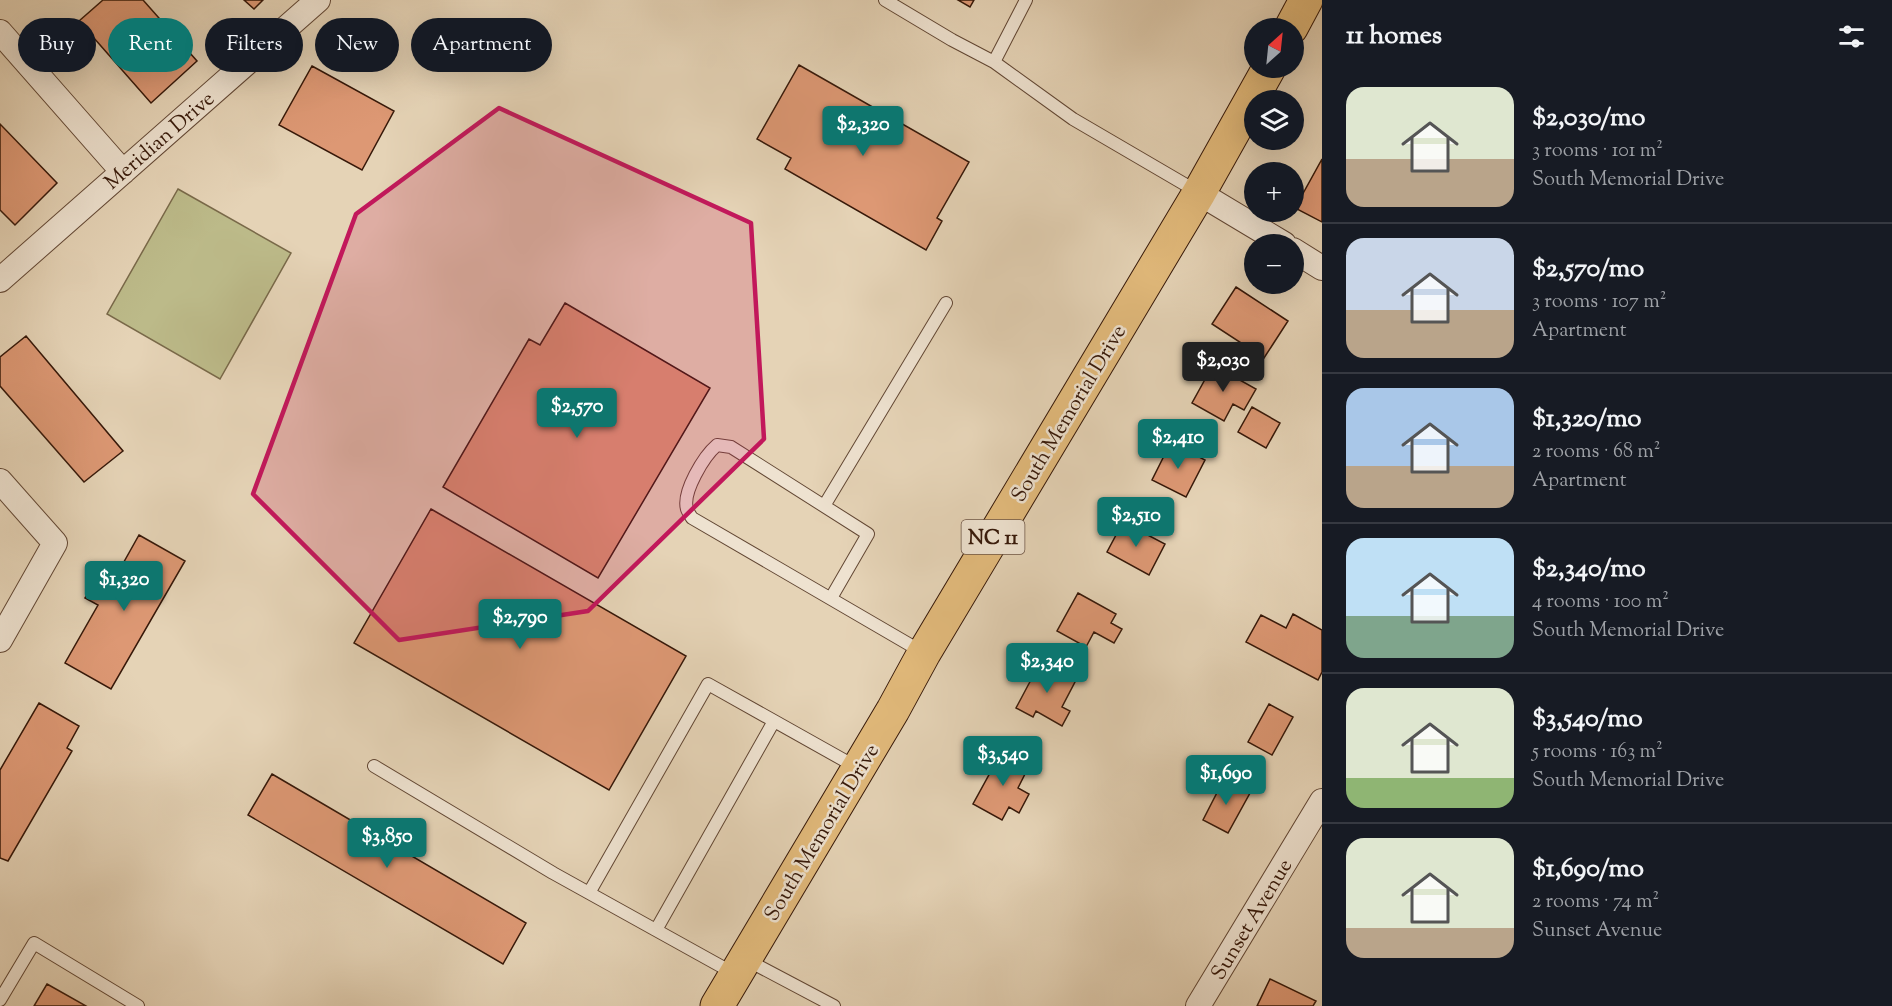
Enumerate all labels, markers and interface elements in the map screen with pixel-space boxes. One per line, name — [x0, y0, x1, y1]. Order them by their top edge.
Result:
chip: Buy — [18, 18, 96, 72]
chip: Rent — [108, 18, 193, 72]
chip: Filters — [205, 18, 303, 72]
chip: New — [315, 18, 399, 72]
chip: Apartment — [411, 18, 552, 72]
north arrow — [1244, 18, 1304, 78]
map controls — [1244, 18, 1304, 294]
text: 11 homes — [1346, 18, 1442, 55]
icon: filters — [1835, 20, 1868, 53]
street label: Meridian Drive — [99, 85, 222, 198]
button: layers — [1244, 90, 1304, 150]
text: $2,030/mo — [1532, 100, 1646, 137]
pin: $2,320 — [814, 106, 912, 157]
text: $2,320 — [836, 111, 890, 140]
icon: home — [1394, 111, 1466, 183]
text: 3 rooms · 101 m² — [1532, 137, 1663, 166]
button: + — [1244, 162, 1304, 222]
text: South Memorial Drive — [1532, 166, 1724, 195]
button: − — [1244, 234, 1304, 294]
text: $2,570/mo — [1532, 251, 1644, 288]
icon: home — [1394, 262, 1466, 334]
text: 3 rooms · 107 m² — [1532, 288, 1666, 317]
text: Apartment — [1532, 317, 1627, 346]
street label: South Memorial Drive — [1005, 320, 1135, 508]
pin: $2,030 — [1174, 342, 1272, 393]
text: $2,030 — [1196, 347, 1250, 376]
pin: $2,570 — [528, 388, 626, 439]
text: $2,570 — [551, 393, 603, 422]
text: $1,320/mo — [1532, 401, 1642, 438]
icon: home — [1394, 412, 1466, 484]
pin: $2,410 — [1129, 419, 1227, 470]
text: $2,410 — [1152, 424, 1204, 453]
text: 2 rooms · 68 m² — [1532, 438, 1660, 467]
text: Apartment — [1532, 467, 1627, 496]
pin: $2,510 — [1087, 497, 1185, 548]
text: $2,510 — [1111, 502, 1161, 531]
road number: NC 11 — [962, 520, 1024, 554]
text: $2,340/mo — [1532, 551, 1646, 588]
pin: $1,320 — [75, 561, 173, 612]
icon: home — [1394, 562, 1466, 634]
text: $1,320 — [99, 566, 149, 595]
text: 4 rooms · 100 m² — [1532, 588, 1669, 617]
pin: $2,790 — [471, 599, 569, 650]
text: $2,790 — [493, 604, 547, 633]
text: South Memorial Drive — [1532, 617, 1724, 646]
pin: $2,340 — [998, 643, 1096, 694]
text: $2,340 — [1020, 648, 1074, 677]
text: $3,540/mo — [1532, 701, 1643, 738]
icon: home — [1394, 712, 1466, 784]
pin: $3,540 — [954, 736, 1052, 787]
text: 5 rooms · 163 m² — [1532, 738, 1663, 767]
street label: South Memorial Drive — [758, 739, 888, 927]
text: $3,540 — [977, 741, 1029, 770]
pin: $1,690 — [1177, 755, 1275, 806]
text: $1,690 — [1200, 760, 1252, 789]
text: South Memorial Drive — [1532, 767, 1724, 796]
pin: $3,850 — [338, 818, 436, 869]
text: $3,850 — [361, 823, 413, 852]
text: $1,690/mo — [1532, 851, 1644, 888]
street label: Sunset Avenue — [1205, 854, 1301, 986]
icon: home — [1394, 862, 1466, 934]
text: 2 rooms · 74 m² — [1532, 888, 1659, 917]
text: Sunset Avenue — [1532, 917, 1662, 946]

